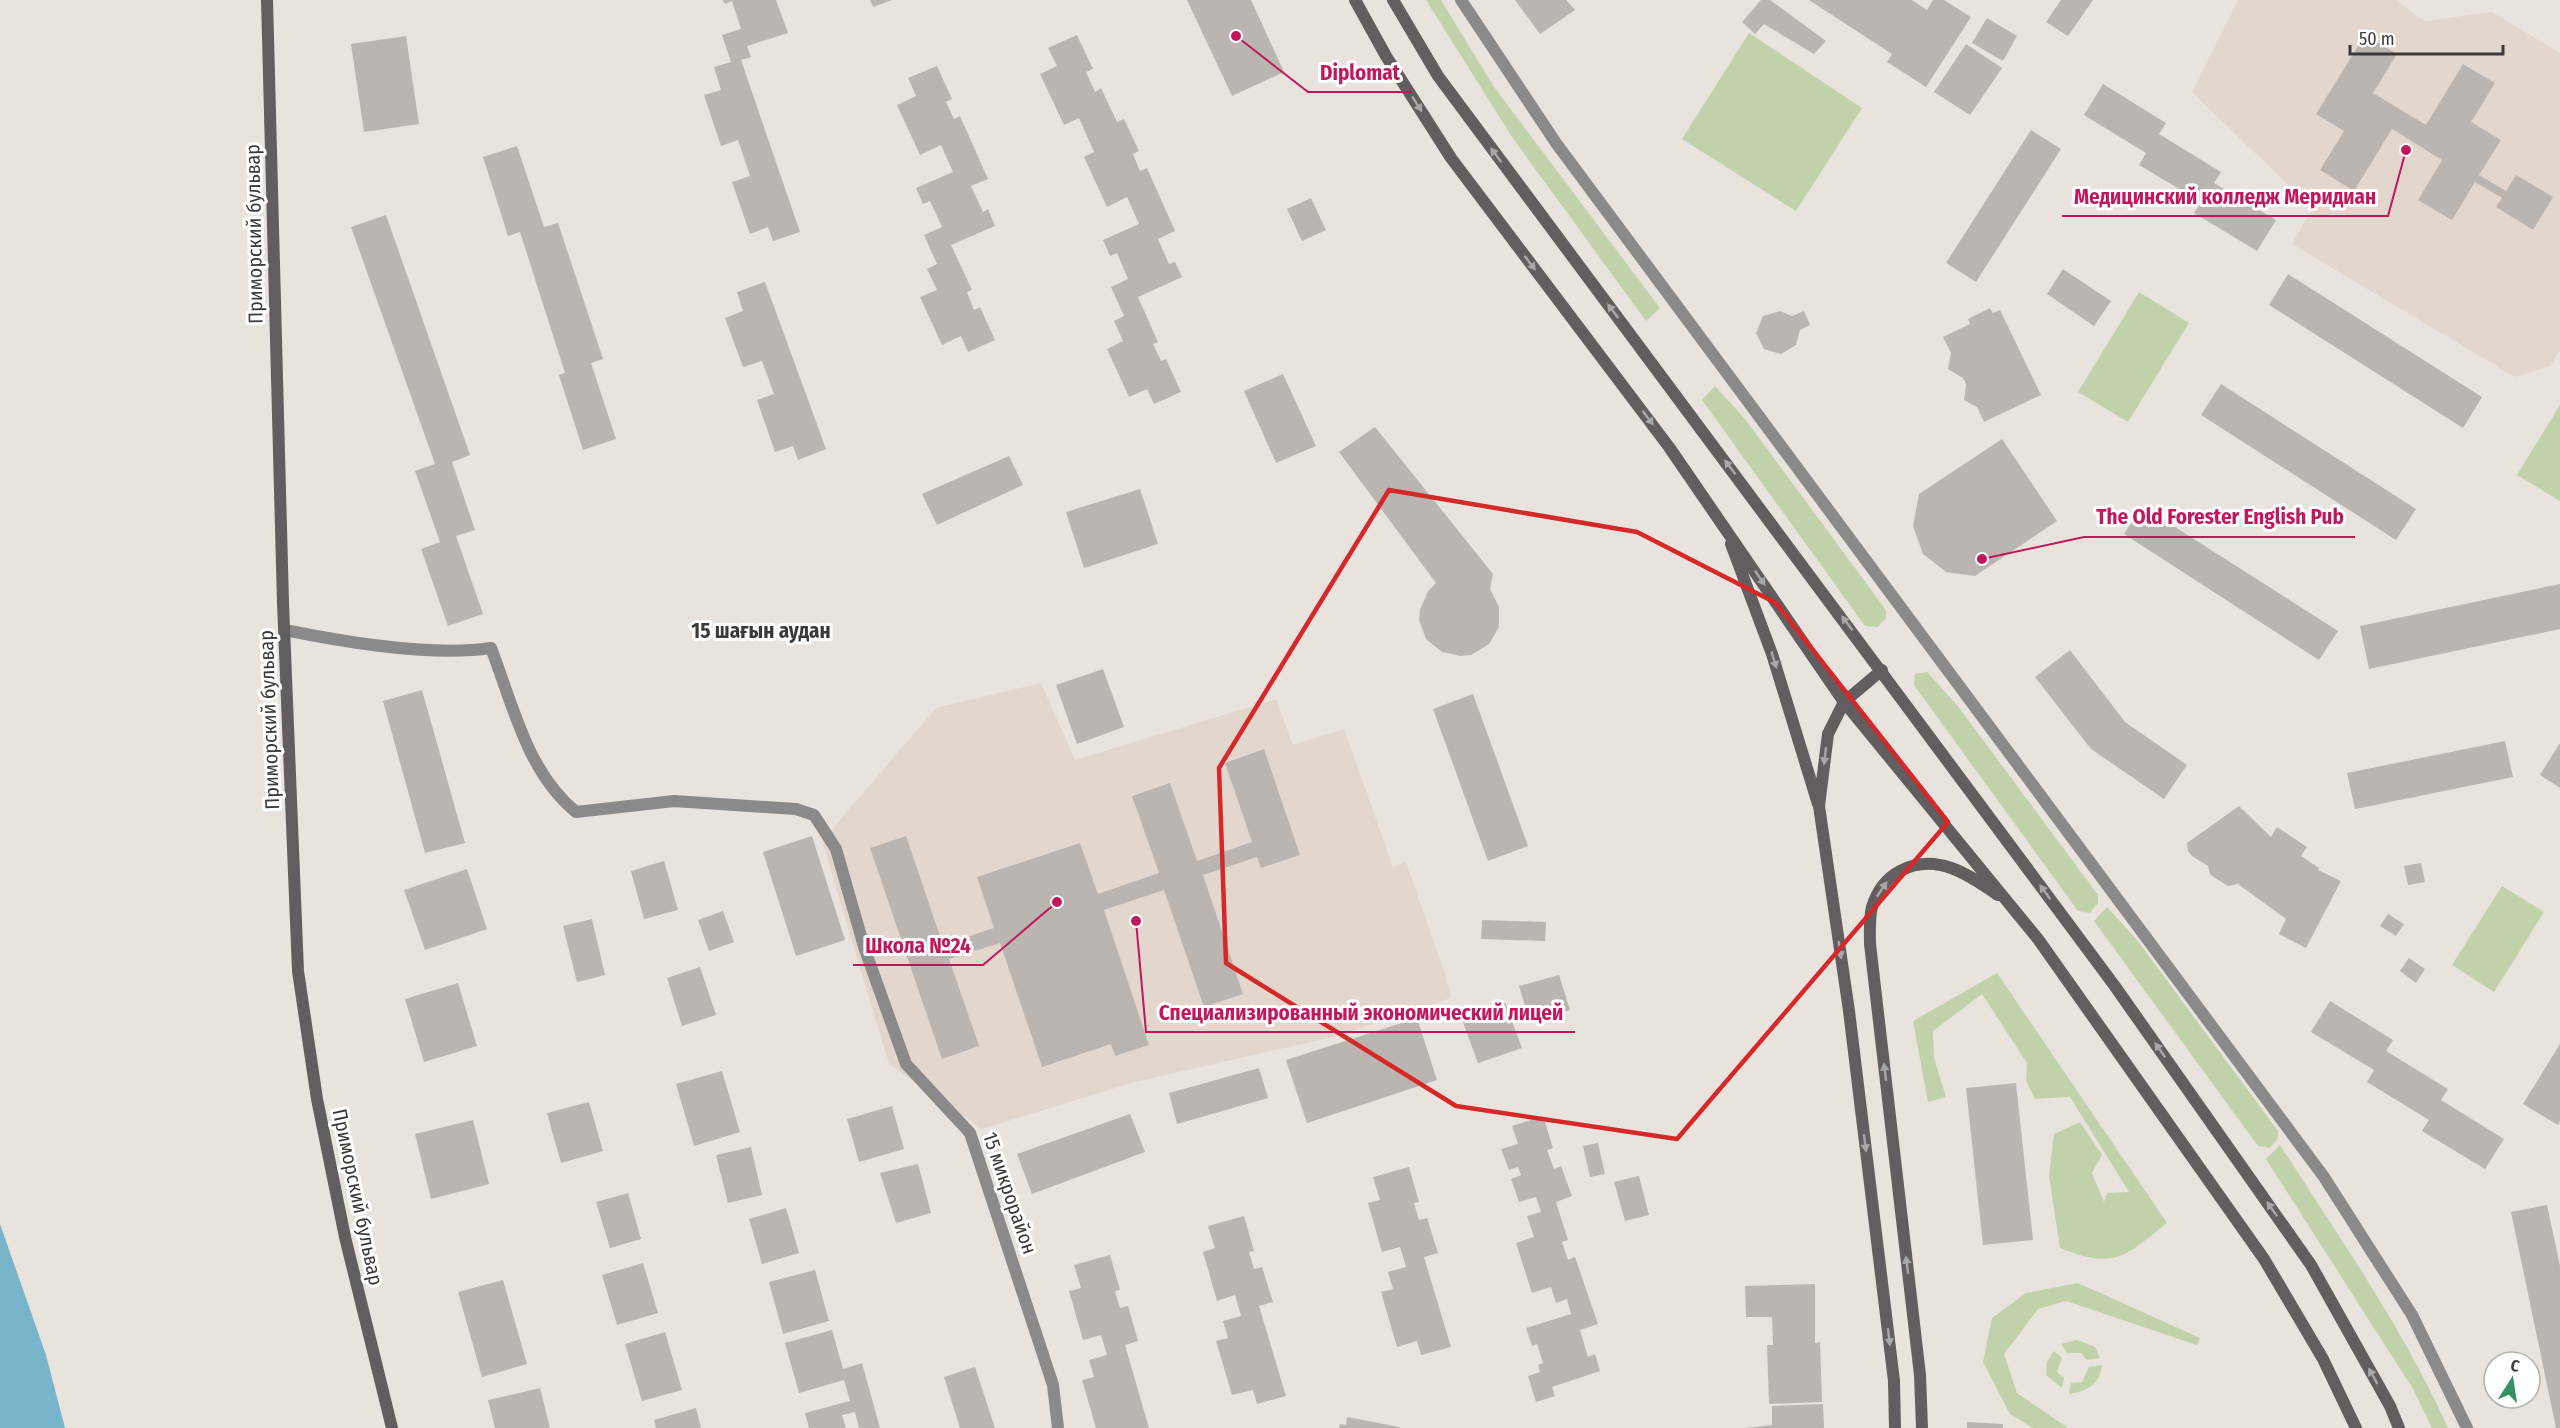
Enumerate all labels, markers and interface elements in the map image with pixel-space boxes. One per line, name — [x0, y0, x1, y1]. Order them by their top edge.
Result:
scale bar — [2350, 18, 2503, 56]
text: 50 m — [2359, 28, 2395, 50]
callout: Diplomat — [1308, 53, 1412, 92]
text: Diplomat — [1320, 60, 1401, 86]
one-way arrow — [1411, 96, 1422, 112]
street label: Приморский бульвар — [240, 144, 268, 324]
one-way arrow — [1491, 147, 1503, 162]
callout: Медицинский колледж Меридиан — [2062, 177, 2388, 216]
text: Медицинский колледж Меридиан — [2074, 184, 2376, 210]
one-way arrow — [1524, 255, 1536, 270]
one-way arrow — [1608, 303, 1620, 318]
one-way arrow — [1641, 411, 1653, 426]
one-way arrow — [1724, 459, 1736, 475]
callout: The Old Forester English Pub — [2084, 498, 2355, 537]
text: The Old Forester English Pub — [2096, 504, 2344, 530]
one-way arrow — [1754, 570, 1765, 586]
one-way arrow — [1840, 615, 1853, 631]
district label: 15 шағын аудан — [691, 618, 831, 644]
street label: Приморский бульвар — [254, 630, 284, 810]
one-way arrow — [1769, 651, 1779, 669]
one-way arrow — [1820, 747, 1830, 766]
one-way arrow — [1876, 880, 1887, 897]
one-way arrow — [2040, 884, 2052, 899]
callout: Школа №24 — [853, 926, 983, 965]
text: Школа №24 — [865, 933, 971, 959]
one-way arrow — [1836, 940, 1845, 959]
callout: Специализированный экономический лицей — [1146, 993, 1575, 1032]
text: Специализированный экономический лицей — [1159, 1000, 1563, 1026]
one-way arrow — [2154, 1042, 2166, 1058]
one-way arrow — [1880, 1062, 1890, 1081]
street label: Приморский бульвар — [328, 1107, 388, 1287]
street label: 15 микрорайон — [978, 1129, 1042, 1257]
one-way arrow — [1860, 1134, 1870, 1153]
one-way arrow — [2266, 1202, 2278, 1218]
one-way arrow — [1902, 1256, 1912, 1275]
one-way arrow — [1884, 1327, 1893, 1346]
north arrow — [2482, 1350, 2542, 1410]
text: С — [2509, 1356, 2522, 1376]
one-way arrow — [2368, 1367, 2378, 1384]

